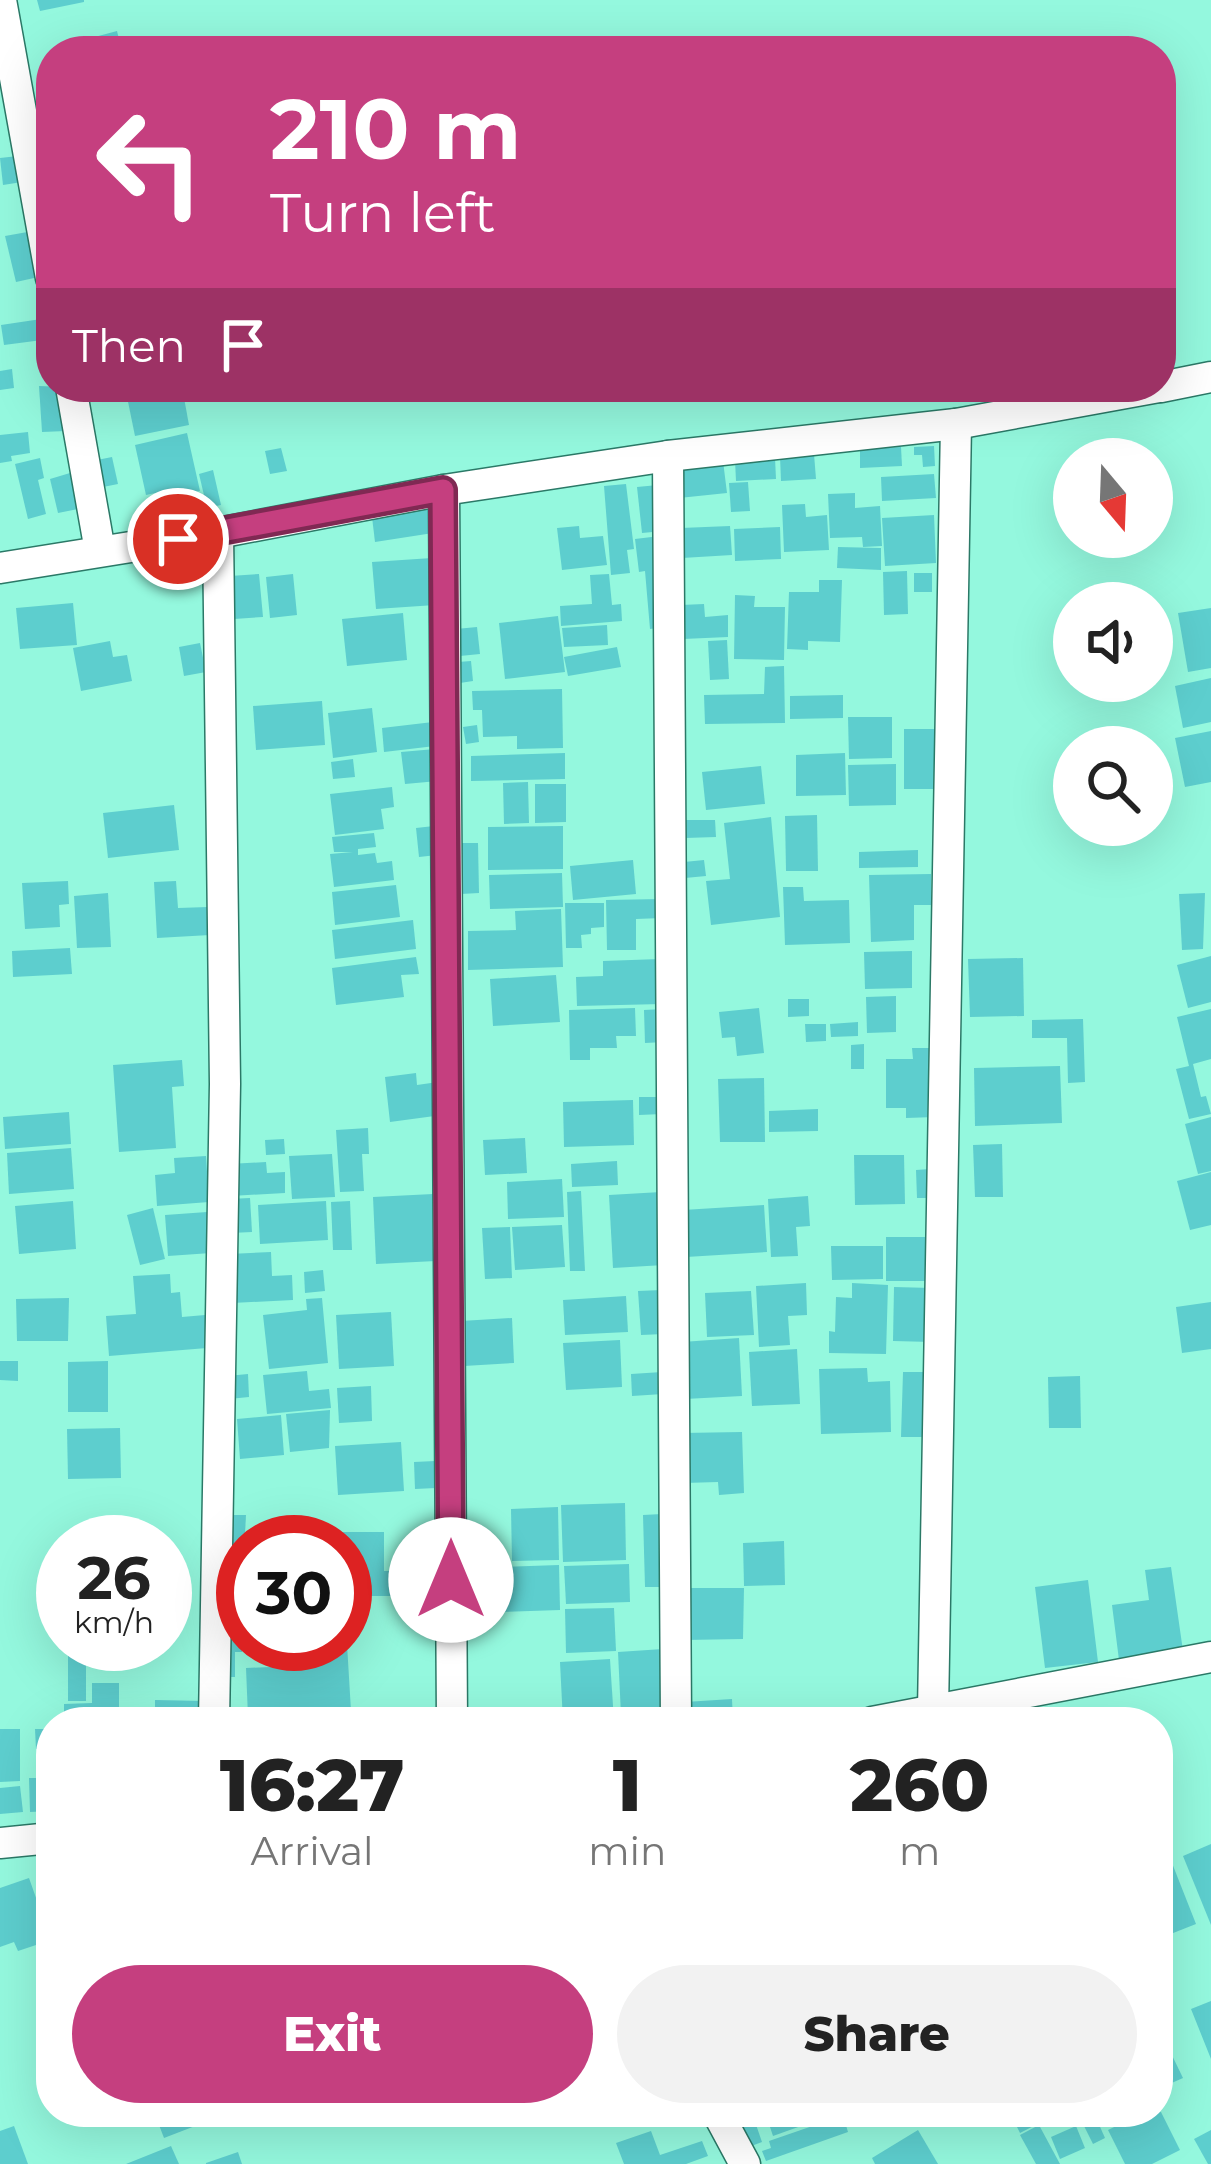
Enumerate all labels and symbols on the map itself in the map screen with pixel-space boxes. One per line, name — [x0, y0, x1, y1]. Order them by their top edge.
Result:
north arrow — [1053, 438, 1173, 558]
pin — [127, 488, 229, 590]
speed limit sign: 30 — [216, 1515, 372, 1671]
position arrow — [388, 1517, 514, 1643]

